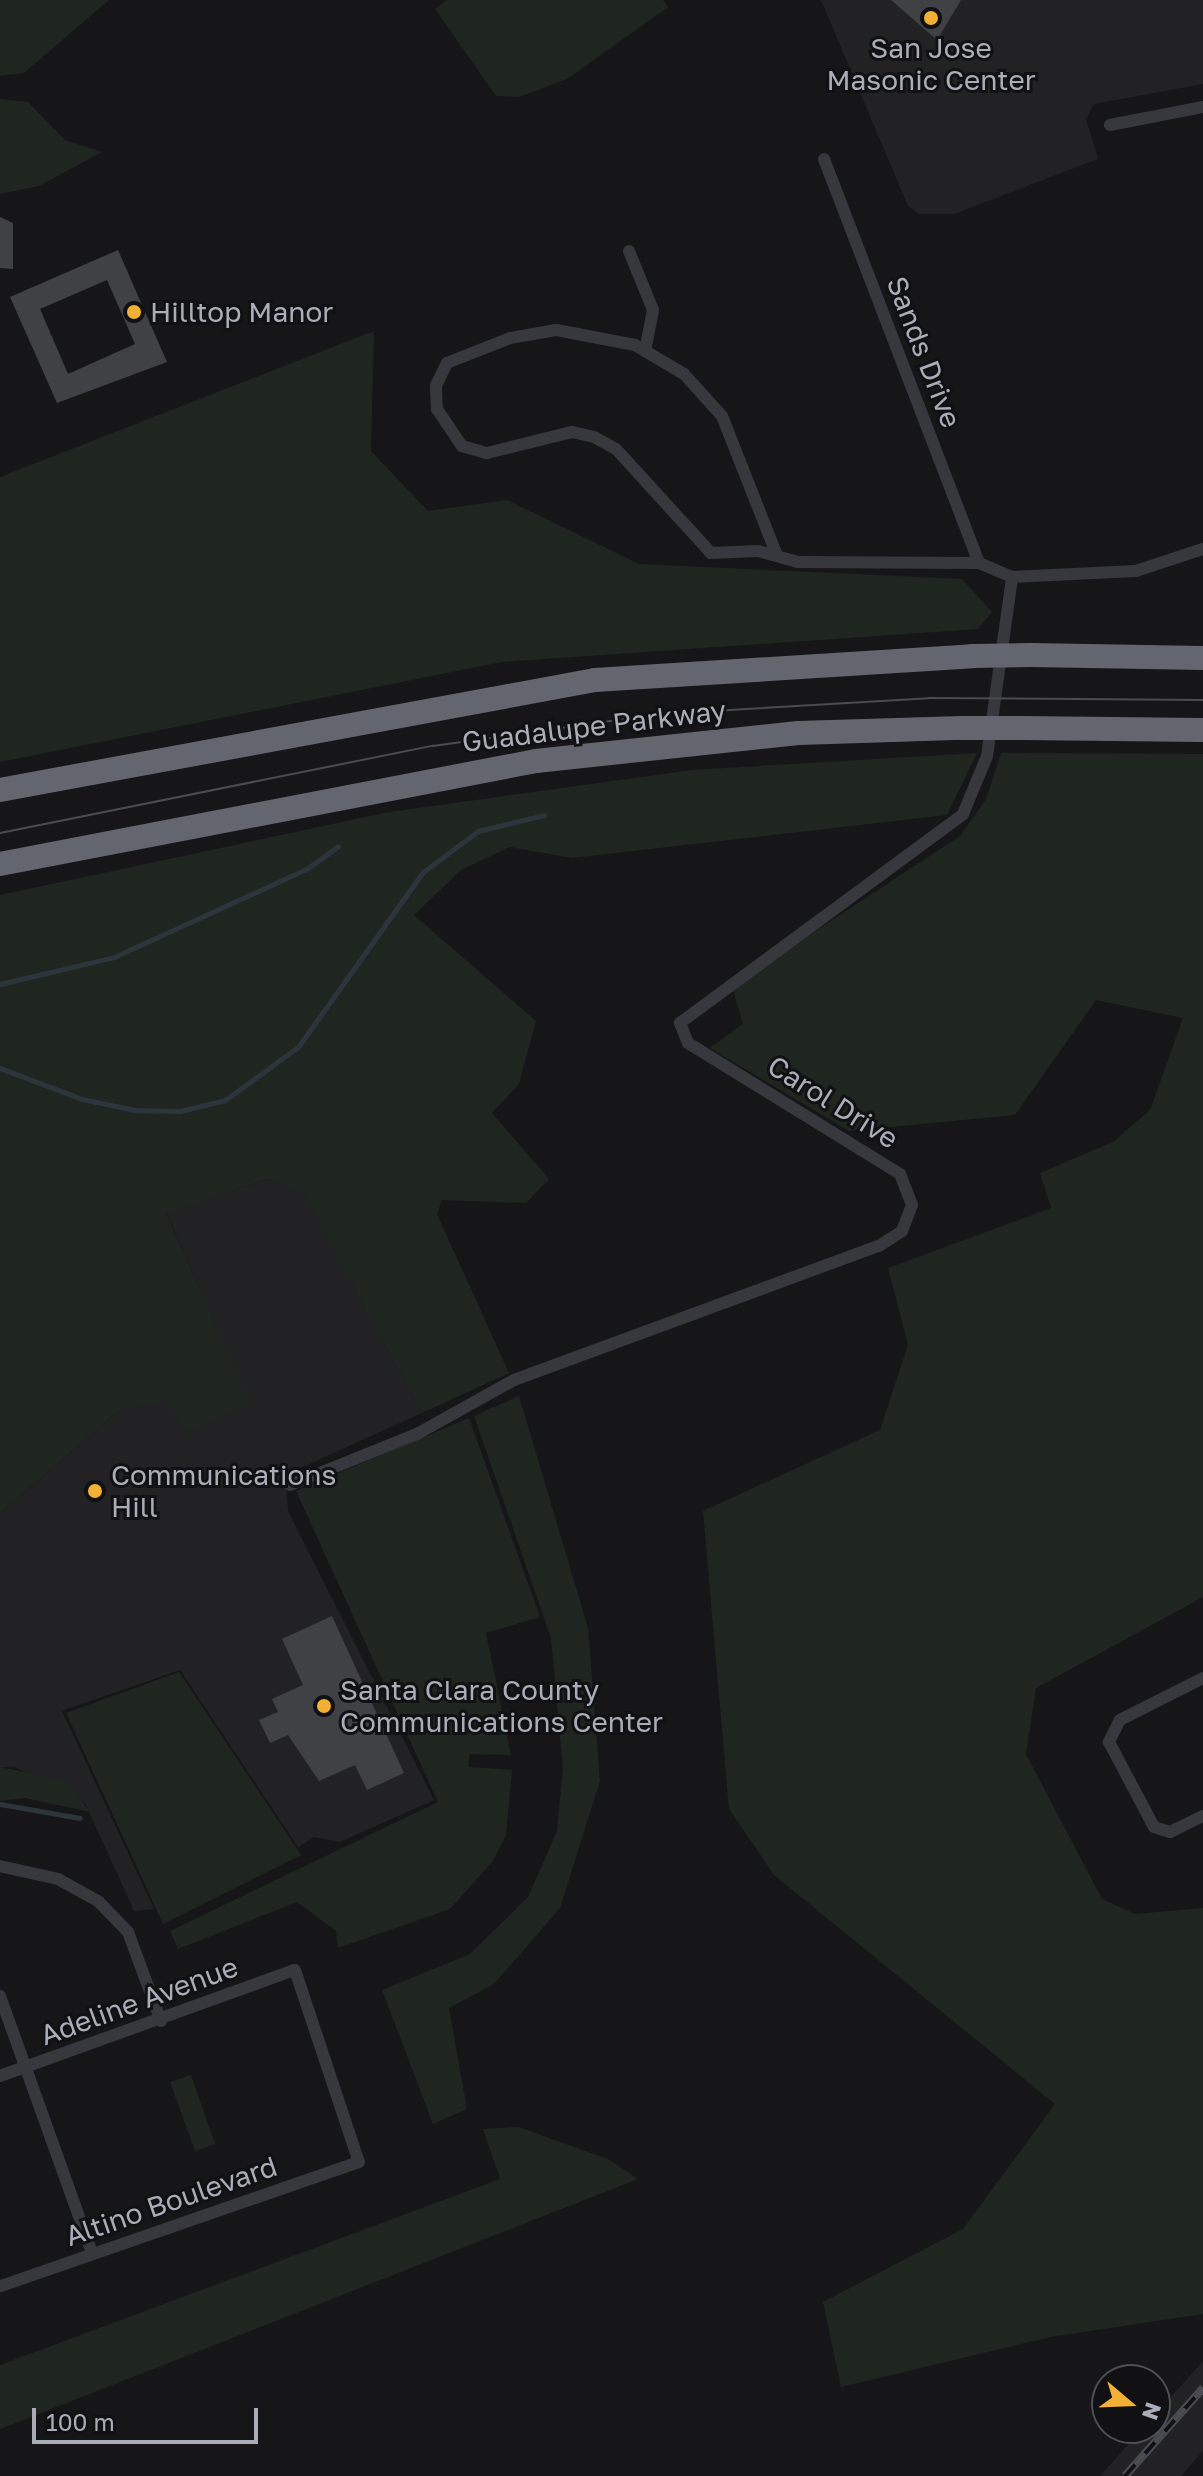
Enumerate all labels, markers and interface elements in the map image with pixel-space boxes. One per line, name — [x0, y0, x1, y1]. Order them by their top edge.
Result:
marker: San Jose Masonic Center — [922, 9, 940, 27]
place label: San Jose Masonic Center — [826, 31, 1036, 97]
street label: Sands Drive — [880, 272, 968, 432]
place label: Hilltop Manor — [150, 295, 333, 329]
marker: Hilltop Manor — [125, 303, 143, 321]
street label: Guadalupe Parkway — [460, 693, 728, 759]
street label: Carol Drive — [761, 1049, 905, 1155]
place label: Communications Hill — [111, 1458, 336, 1524]
marker: Communications Hill — [86, 1482, 104, 1500]
place label: Santa Clara County Communications Center — [340, 1673, 663, 1739]
marker: Santa Clara County Communications Center — [315, 1697, 333, 1715]
street label: Adeline Avenue — [36, 1950, 242, 2052]
street label: Altino Boulevard — [61, 2149, 281, 2253]
north arrow — [1091, 2364, 1171, 2444]
scale bar — [36, 2392, 262, 2442]
text: N — [1137, 2399, 1168, 2424]
text: 100 m — [46, 2407, 115, 2436]

